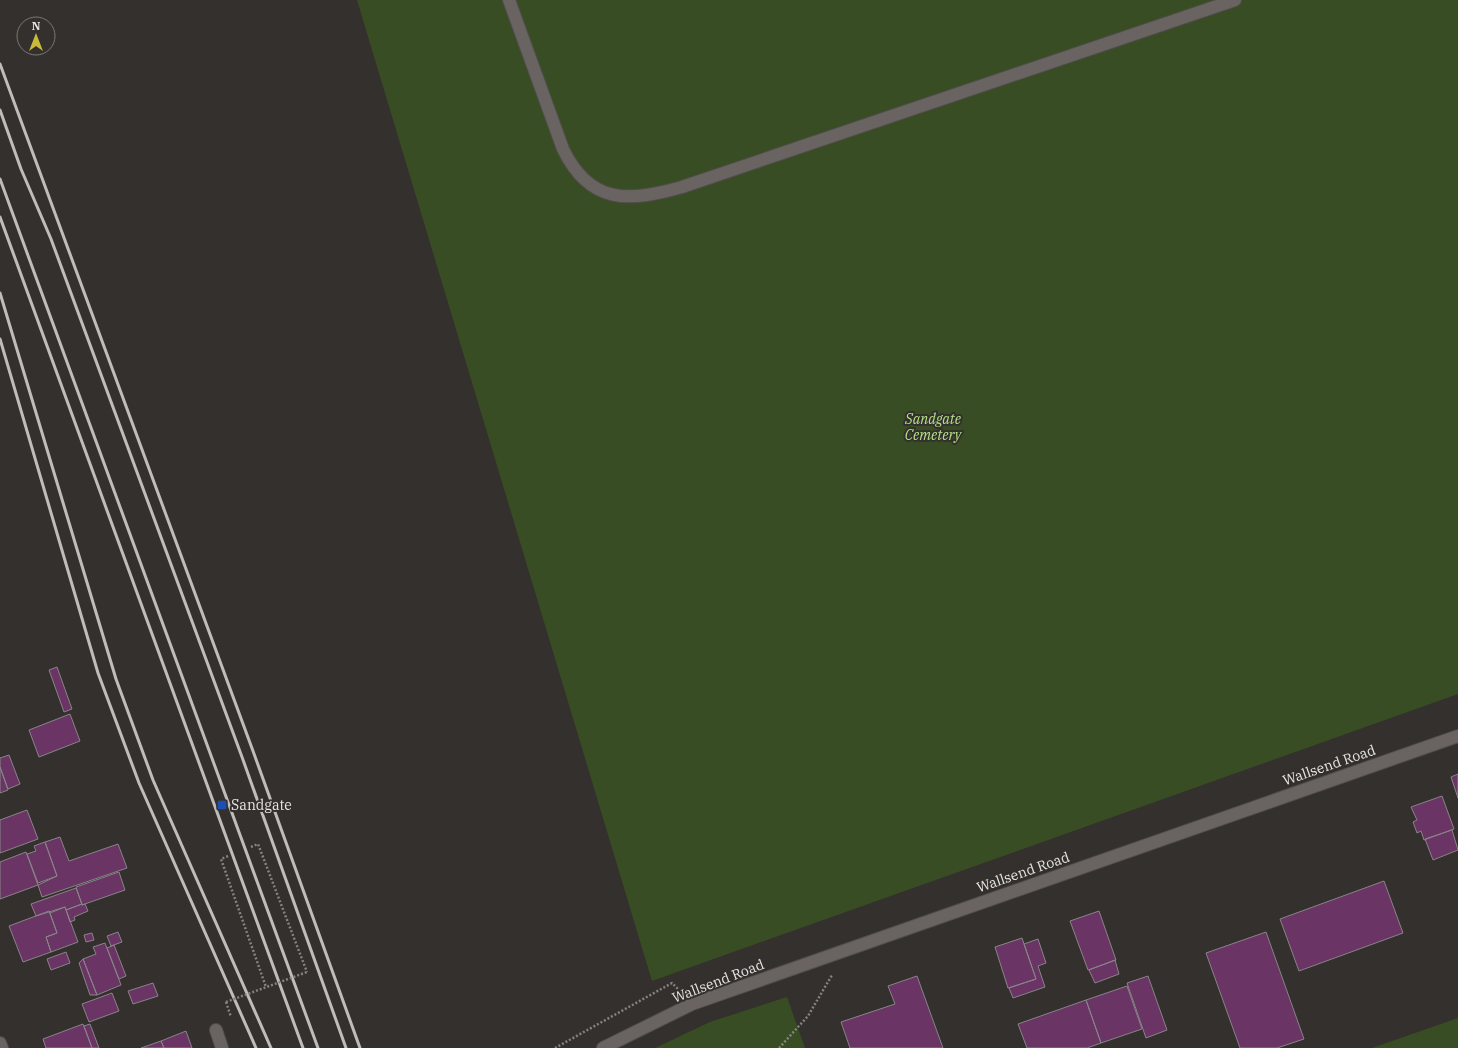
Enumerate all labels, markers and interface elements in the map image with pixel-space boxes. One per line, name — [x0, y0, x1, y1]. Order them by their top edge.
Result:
north arrow — [16, 16, 56, 56]
text: N — [32, 19, 41, 33]
park label: Sandgate Cemetery — [904, 410, 963, 444]
street label: Wallsend Road — [1280, 741, 1378, 789]
place label: Sandgate — [231, 796, 292, 814]
marker: Sandgate — [216, 799, 228, 811]
street label: Wallsend Road — [974, 848, 1072, 896]
street label: Wallsend Road — [669, 955, 767, 1007]

